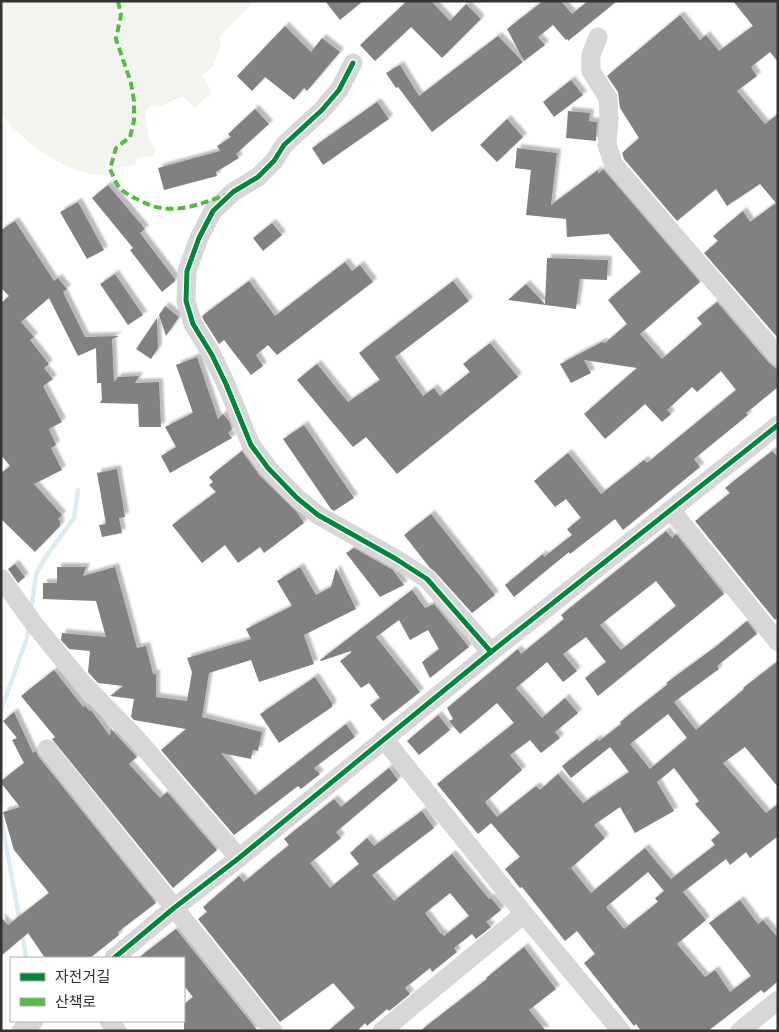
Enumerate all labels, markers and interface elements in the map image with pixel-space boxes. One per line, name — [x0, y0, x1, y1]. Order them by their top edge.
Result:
legend — [10, 957, 185, 1022]
text: 자전거길 — [55, 967, 110, 988]
text: 산책로 — [55, 992, 96, 1013]

